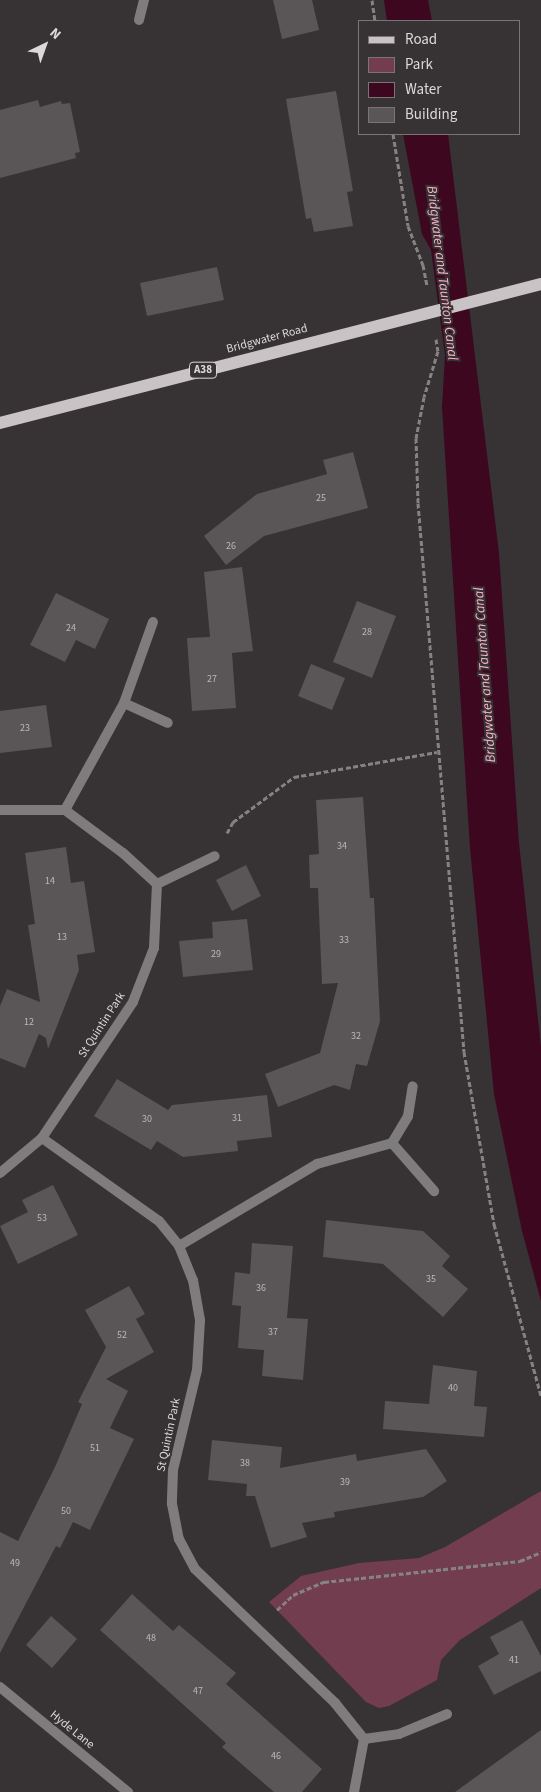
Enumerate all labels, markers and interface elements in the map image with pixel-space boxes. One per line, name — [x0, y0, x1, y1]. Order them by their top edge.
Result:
north arrow — [20, 20, 70, 70]
legend — [358, 20, 521, 135]
text: N — [45, 23, 65, 44]
text: Road — [405, 29, 437, 50]
text: Park — [405, 54, 433, 75]
text: Water — [405, 79, 441, 100]
text: Building — [405, 104, 457, 125]
water label: Bridgwater and Taunton Canal — [423, 185, 461, 361]
street label: Bridgwater Road — [225, 321, 309, 357]
road number: A38 — [188, 362, 218, 378]
house number: 25 — [316, 493, 326, 505]
house number: 26 — [226, 541, 236, 553]
water label: Bridgwater and Taunton Canal — [470, 587, 500, 763]
house number: 24 — [66, 623, 76, 635]
house number: 28 — [362, 627, 372, 639]
house number: 27 — [207, 674, 217, 686]
house number: 23 — [20, 723, 30, 735]
house number: 34 — [337, 841, 347, 853]
house number: 14 — [45, 876, 55, 888]
house number: 13 — [57, 932, 67, 944]
house number: 33 — [339, 935, 349, 947]
house number: 29 — [211, 949, 221, 961]
street label: St Quintin Park — [76, 990, 128, 1060]
house number: 12 — [24, 1017, 34, 1029]
house number: 32 — [351, 1031, 361, 1043]
house number: 31 — [232, 1113, 242, 1125]
house number: 30 — [142, 1114, 152, 1126]
house number: 53 — [37, 1213, 47, 1225]
house number: 35 — [426, 1274, 436, 1286]
house number: 36 — [256, 1283, 266, 1295]
house number: 37 — [268, 1327, 278, 1339]
house number: 52 — [117, 1330, 127, 1342]
house number: 40 — [448, 1383, 458, 1395]
street label: St Quintin Park — [154, 1397, 184, 1473]
house number: 51 — [90, 1443, 100, 1455]
house number: 38 — [240, 1458, 250, 1470]
house number: 39 — [340, 1477, 350, 1489]
house number: 50 — [61, 1506, 71, 1518]
house number: 49 — [10, 1558, 20, 1570]
house number: 48 — [146, 1633, 156, 1645]
house number: 41 — [509, 1655, 519, 1667]
house number: 47 — [193, 1686, 203, 1698]
street label: Hyde Lane — [47, 1708, 97, 1752]
house number: 46 — [271, 1751, 281, 1763]

